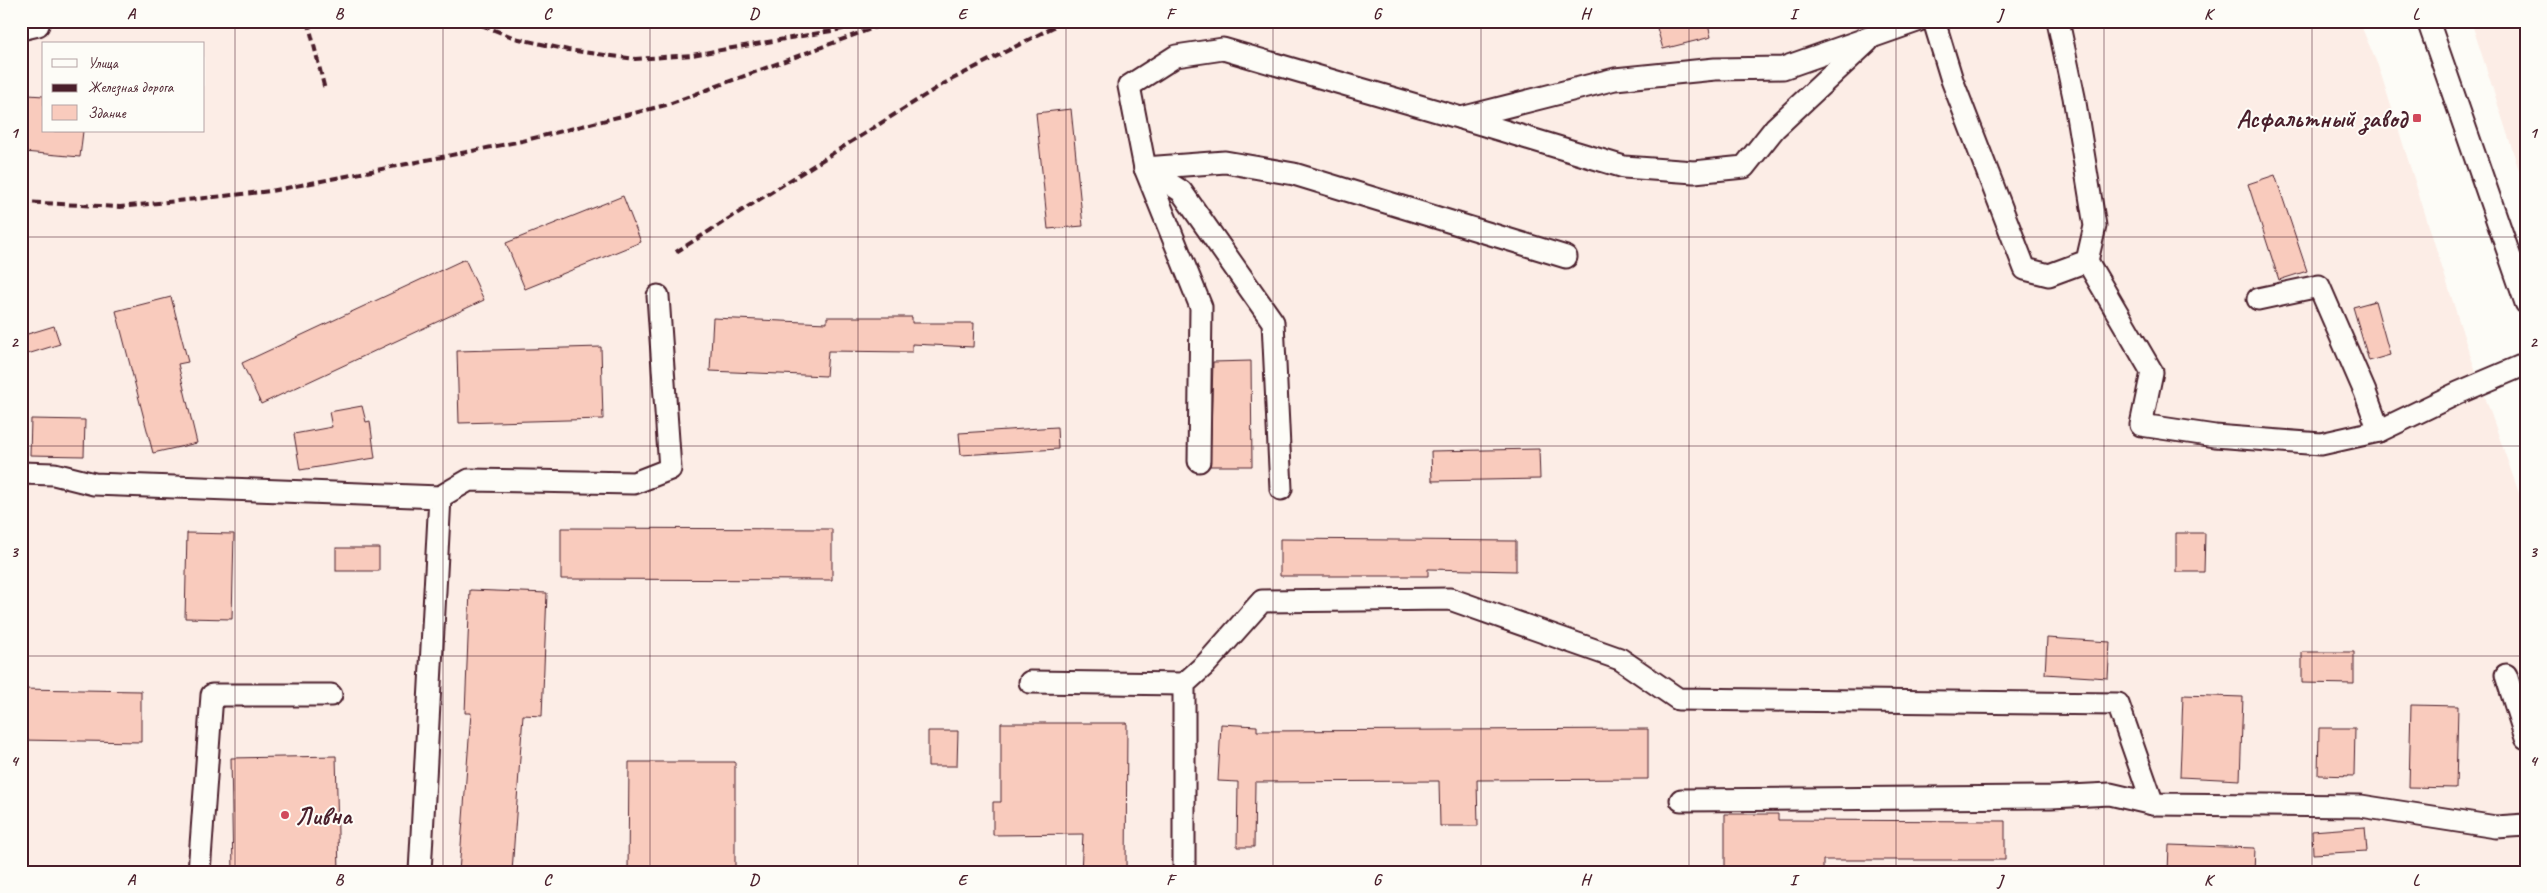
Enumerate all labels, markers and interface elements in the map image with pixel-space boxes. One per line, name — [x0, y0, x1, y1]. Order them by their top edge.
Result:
text: A — [127, 4, 137, 24]
text: B — [335, 4, 345, 24]
text: C — [543, 4, 553, 24]
text: D — [749, 4, 760, 24]
text: E — [958, 4, 969, 24]
text: F — [1166, 4, 1177, 24]
text: G — [1373, 4, 1383, 24]
text: H — [1580, 4, 1592, 24]
text: I — [1790, 4, 1800, 24]
text: J — [1996, 4, 2005, 24]
text: K — [2204, 4, 2216, 24]
text: L — [2413, 4, 2421, 24]
legend — [42, 42, 205, 132]
text: Улица — [88, 54, 119, 73]
text: Железная дорога — [88, 78, 175, 97]
place label: Асфальтный завод — [2237, 103, 2410, 135]
text: Здание — [88, 104, 127, 123]
marker: Асфальтный завод — [2411, 112, 2423, 124]
text: 1 — [10, 123, 19, 143]
text: 1 — [2529, 123, 2538, 143]
text: 2 — [10, 332, 19, 352]
text: 2 — [2529, 332, 2538, 352]
text: 3 — [10, 542, 19, 562]
text: 3 — [2529, 542, 2538, 562]
text: 4 — [10, 751, 19, 771]
text: 4 — [2529, 751, 2538, 771]
place label: Ливна — [295, 800, 354, 832]
marker: Ливна — [279, 809, 291, 821]
text: A — [127, 870, 137, 890]
text: B — [335, 870, 345, 890]
text: C — [543, 870, 553, 890]
text: D — [749, 870, 760, 890]
text: E — [958, 870, 969, 890]
text: F — [1166, 870, 1177, 890]
text: G — [1373, 870, 1383, 890]
text: H — [1580, 870, 1592, 890]
text: I — [1790, 870, 1800, 890]
text: J — [1996, 870, 2005, 890]
text: K — [2204, 870, 2216, 890]
text: L — [2413, 870, 2421, 890]

